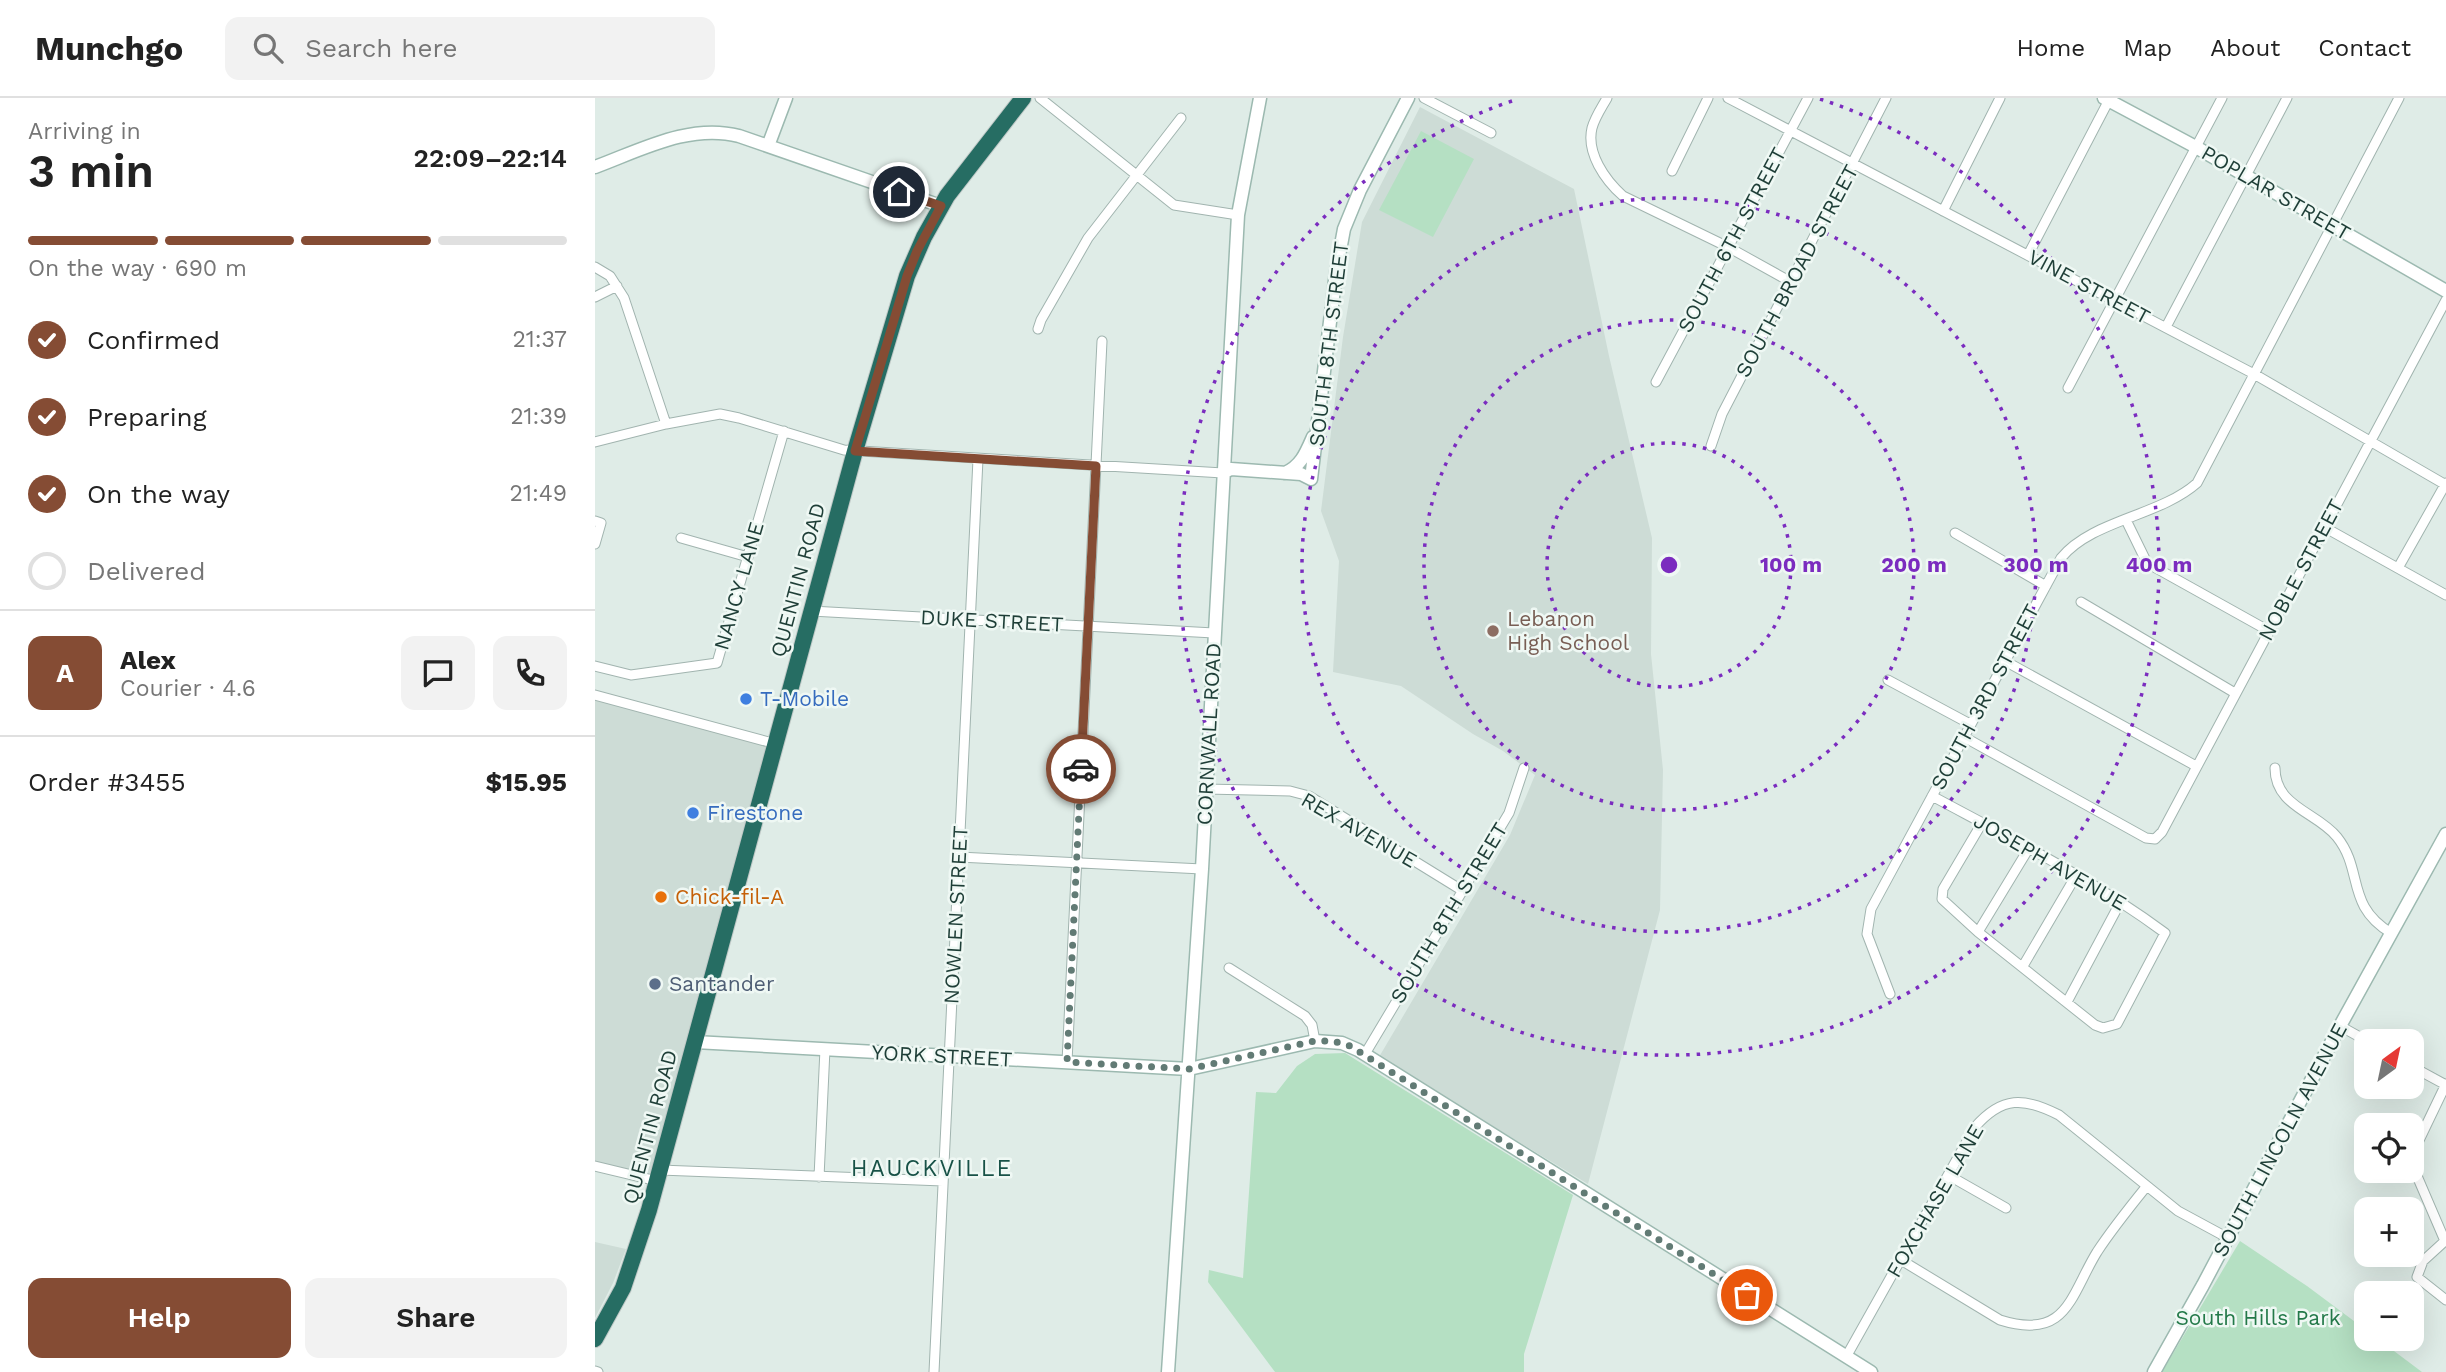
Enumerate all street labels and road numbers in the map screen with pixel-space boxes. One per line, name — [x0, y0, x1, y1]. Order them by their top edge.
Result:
street label: POPLAR STREET — [2197, 140, 2355, 246]
street label: SOUTH 6TH STREET — [1672, 143, 1791, 337]
street label: SOUTH BROAD STREET — [1730, 160, 1863, 381]
street label: SOUTH 8TH STREET — [1304, 240, 1354, 448]
street label: VINE STREET — [2024, 244, 2155, 329]
street label: NOBLE STREET — [2253, 494, 2349, 645]
street label: QUENTIN ROAD — [765, 500, 830, 660]
street label: NANCY LANE — [708, 519, 769, 653]
street label: SOUTH 3RD STREET — [1925, 599, 2044, 794]
street label: DUKE STREET — [920, 604, 1065, 637]
street label: CORNWALL ROAD — [1191, 642, 1226, 826]
street label: REX AVENUE — [1297, 786, 1422, 873]
street label: JOSEPH AVENUE — [1969, 808, 2131, 915]
street label: SOUTH 8TH STREET — [1385, 818, 1513, 1008]
street label: NOWLEN STREET — [938, 825, 973, 1005]
street label: SOUTH LINCOLN AVENUE — [2207, 1019, 2352, 1261]
street label: YORK STREET — [871, 1039, 1013, 1072]
street label: QUENTIN ROAD — [617, 1047, 682, 1207]
street label: FOXCHASE LANE — [1881, 1120, 1989, 1282]

